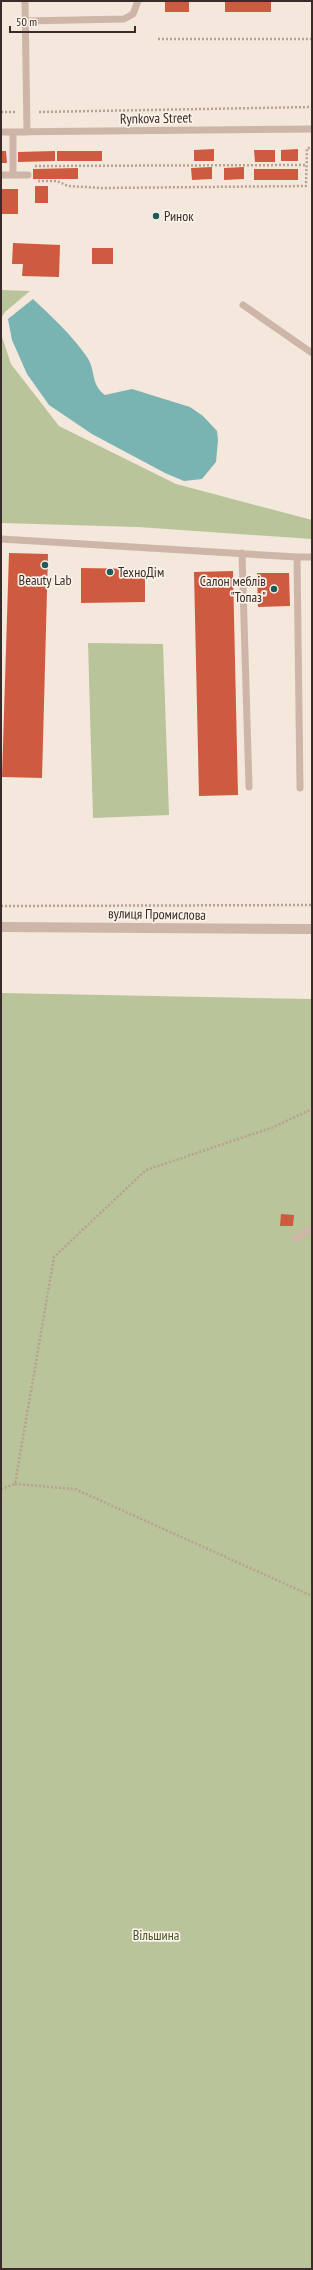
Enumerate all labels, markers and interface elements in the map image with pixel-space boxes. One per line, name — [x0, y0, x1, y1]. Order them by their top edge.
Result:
scale bar — [10, 8, 135, 34]
text: 50 m — [16, 14, 37, 29]
street label: Rynkova Street — [120, 108, 192, 128]
place label: Ринок — [164, 207, 194, 225]
marker: Ринок — [151, 211, 161, 221]
marker: Beauty Lab — [40, 560, 50, 570]
place label: ТехноДім — [118, 563, 164, 581]
marker: ТехноДім — [105, 567, 115, 577]
place label: Beauty Lab — [19, 571, 71, 589]
place label: Салон меблів "Топаз" — [200, 572, 266, 606]
marker: Салон меблів "Топаз" — [269, 584, 279, 594]
street label: вулиця Промислова — [108, 904, 206, 924]
park label: Вільшина — [133, 1926, 179, 1944]

